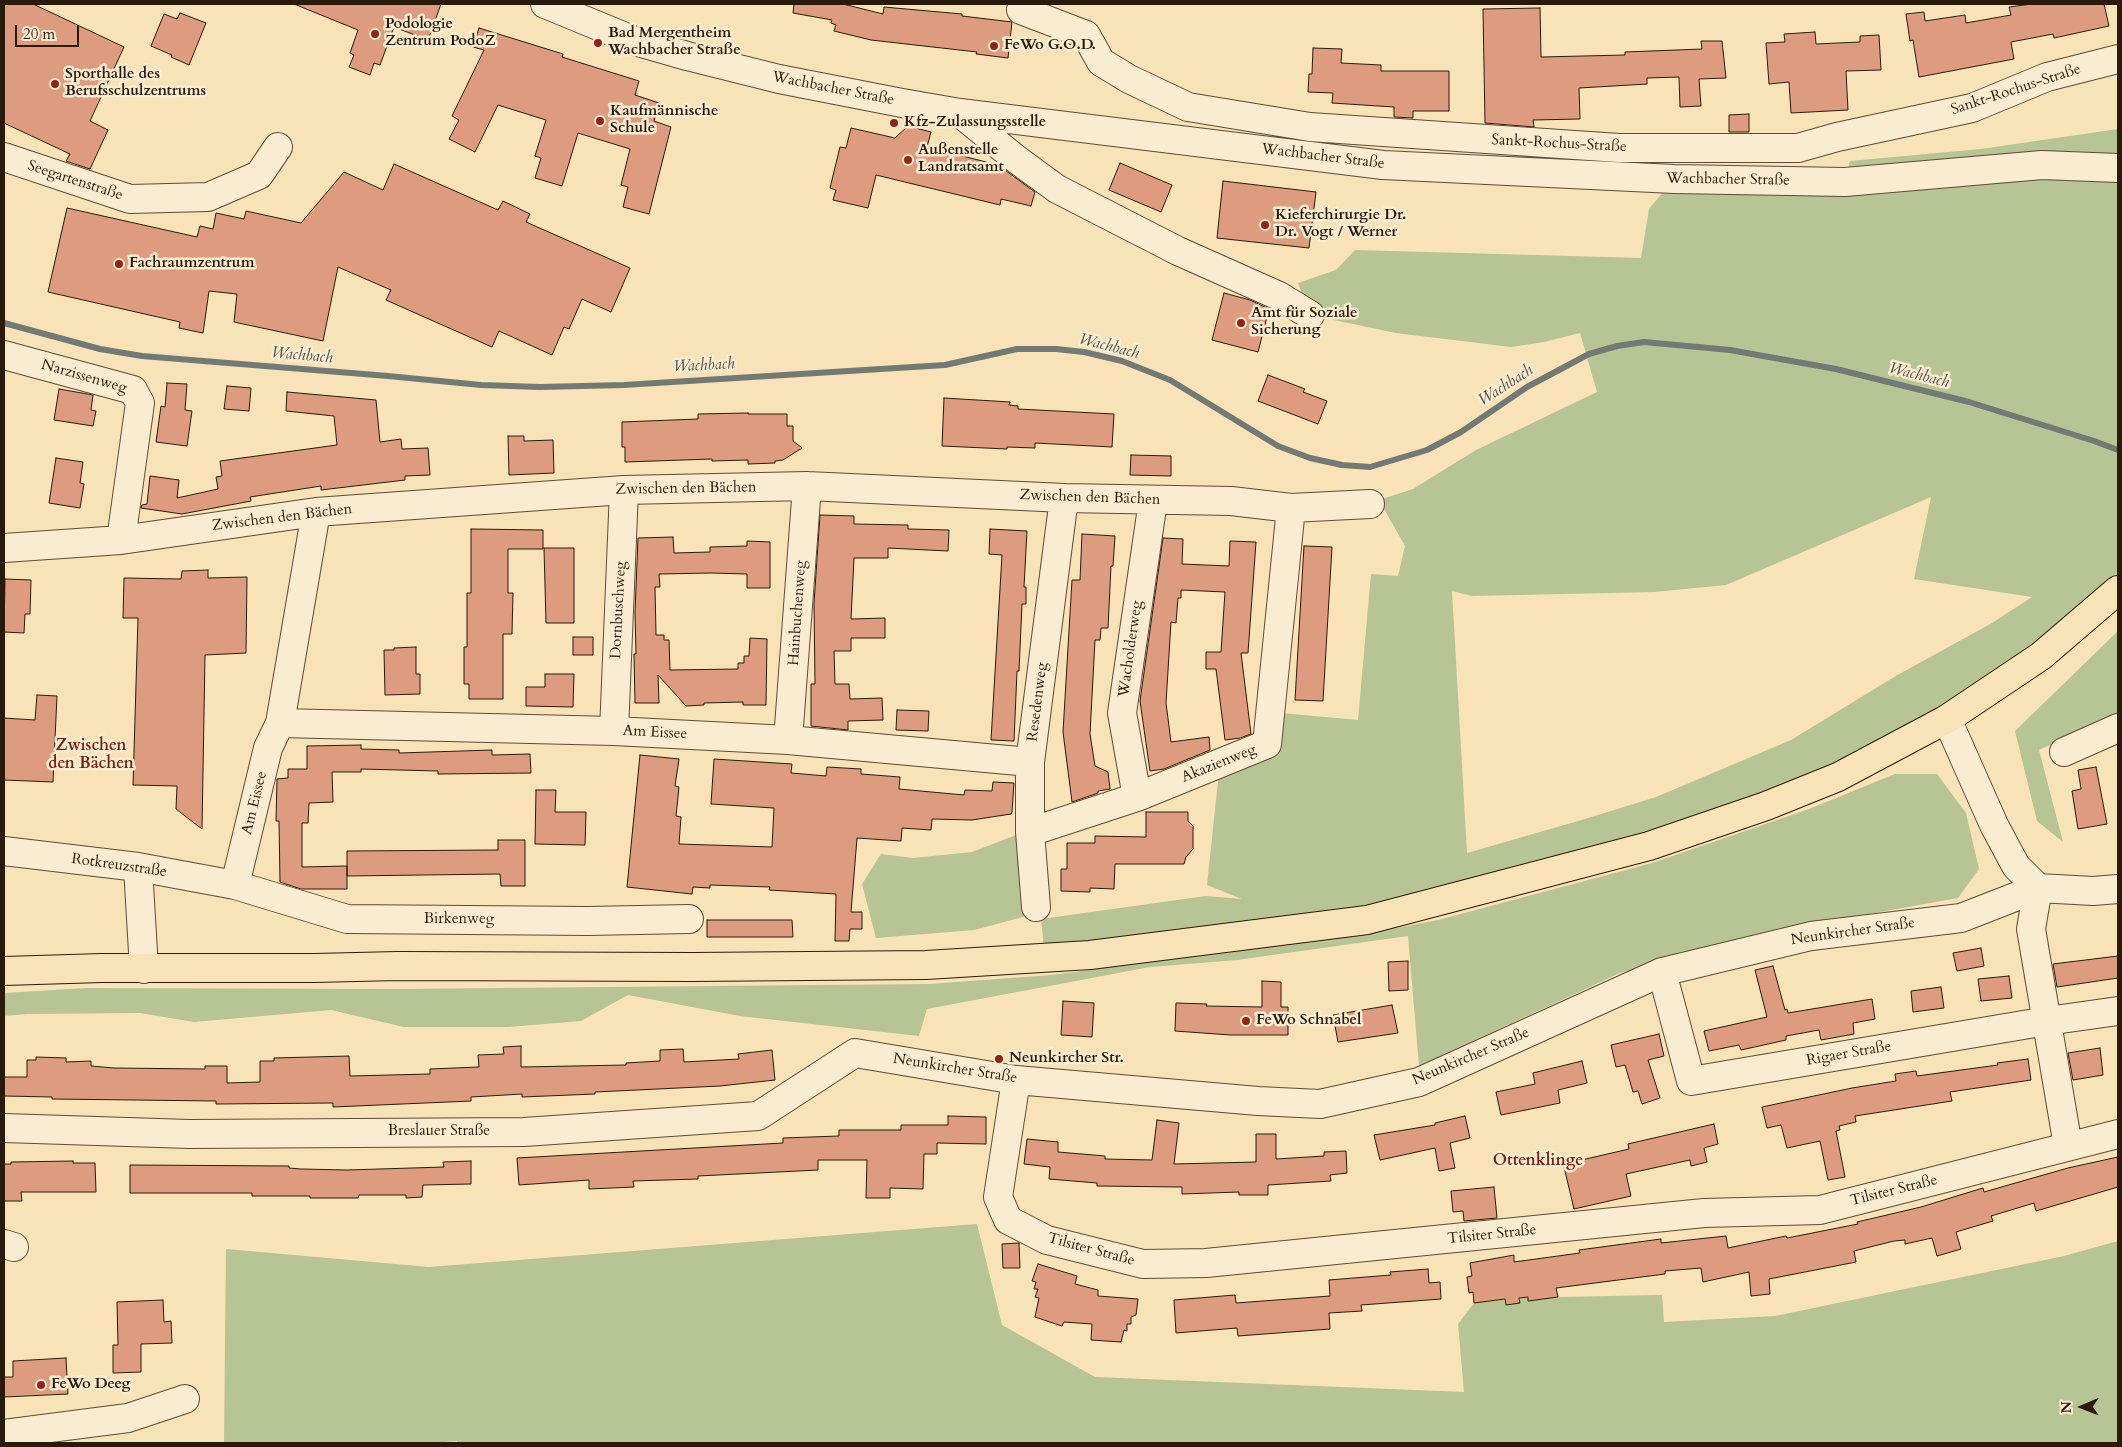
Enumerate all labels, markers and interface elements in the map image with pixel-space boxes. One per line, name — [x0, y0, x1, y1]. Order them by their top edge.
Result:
scale bar — [18, 15, 81, 47]
place label: Podologie Zentrum PodoZ — [385, 16, 496, 51]
text: 20 m — [23, 24, 55, 44]
place label: Bad Mergentheim Wachbacher Straße — [608, 25, 741, 60]
marker: Podologie Zentrum PodoZ — [369, 28, 381, 40]
marker: Bad Mergentheim Wachbacher Straße — [592, 37, 604, 49]
place label: FeWo G.O.D. — [1004, 37, 1096, 55]
marker: FeWo G.O.D. — [988, 40, 1000, 52]
street label: Sankt-Rochus-Straße — [1949, 61, 2083, 119]
place label: Sporthalle des Berufsschulzentrums — [65, 66, 206, 101]
street label: Wachbacher Straße — [770, 68, 896, 110]
marker: Sporthalle des Berufsschulzentrums — [49, 78, 61, 90]
place label: Kaufmännische Schule — [610, 103, 718, 138]
place label: Kfz-Zulassungsstelle — [904, 114, 1046, 132]
marker: Kaufmännische Schule — [594, 115, 606, 127]
marker: Kfz-Zulassungsstelle — [888, 117, 900, 129]
street label: Sankt-Rochus-Straße — [1491, 131, 1627, 157]
street label: Wachbacher Straße — [1260, 141, 1386, 173]
place label: Außenstelle Landratsamt — [918, 142, 1004, 177]
marker: Außenstelle Landratsamt — [902, 154, 914, 166]
street label: Seegartenstraße — [25, 157, 125, 205]
street label: Wachbacher Straße — [1666, 170, 1790, 190]
place label: Kieferchirurgie Dr. Dr. Vogt / Werner — [1275, 207, 1406, 242]
marker: Kieferchirurgie Dr. Dr. Vogt / Werner — [1259, 219, 1271, 231]
place label: Fachraumzentrum — [129, 255, 254, 273]
marker: Fachraumzentrum — [113, 258, 125, 270]
place label: Amt für Soziale Sicherung — [1251, 305, 1357, 340]
marker: Amt für Soziale Sicherung — [1235, 317, 1247, 329]
water label: Wachbach — [1077, 330, 1141, 364]
water label: Wachbach — [271, 344, 333, 368]
water label: Wachbach — [673, 355, 735, 377]
street label: Narzissenweg — [39, 356, 129, 398]
water label: Wachbach — [1887, 359, 1951, 393]
water label: Wachbach — [1475, 361, 1537, 411]
street label: Zwischen den Bächen — [615, 479, 757, 499]
street label: Zwischen den Bächen — [1019, 487, 1161, 509]
street label: Zwischen den Bächen — [211, 500, 353, 536]
street label: Hainbuchenweg — [785, 560, 811, 666]
street label: Dornbuschweg — [607, 561, 631, 659]
street label: Wacholderweg — [1115, 599, 1147, 699]
street label: Resedenweg — [1024, 661, 1052, 743]
street label: Am Eissee — [622, 722, 688, 744]
district label: Zwischen den Bächen — [48, 736, 134, 774]
street label: Akazienweg — [1179, 741, 1259, 787]
street label: Am Eissee — [238, 770, 272, 836]
street label: Rotkreuzstraße — [70, 850, 168, 882]
street label: Birkenweg — [424, 911, 494, 929]
street label: Neunkircher Straße — [1790, 914, 1916, 950]
place label: FeWo Schnabel — [1256, 1012, 1361, 1030]
marker: FeWo Schnabel — [1240, 1015, 1252, 1027]
street label: Neunkircher Straße — [1410, 1024, 1532, 1090]
street label: Rigaer Straße — [1805, 1038, 1893, 1070]
street label: Neunkircher Straße — [892, 1050, 1018, 1088]
place label: Neunkircher Str. — [1009, 1050, 1124, 1068]
marker: Neunkircher Str. — [993, 1053, 1005, 1065]
street label: Breslauer Straße — [388, 1123, 490, 1141]
district label: Ottenklinge — [1493, 1151, 1583, 1171]
street label: Tilsiter Straße — [1849, 1171, 1939, 1211]
street label: Tilsiter Straße — [1447, 1221, 1537, 1249]
street label: Tilsiter Straße — [1046, 1230, 1136, 1270]
place label: FeWo Deeg — [51, 1376, 130, 1394]
marker: FeWo Deeg — [35, 1379, 47, 1391]
north arrow — [2057, 1382, 2107, 1432]
text: N — [2057, 1401, 2076, 1414]

